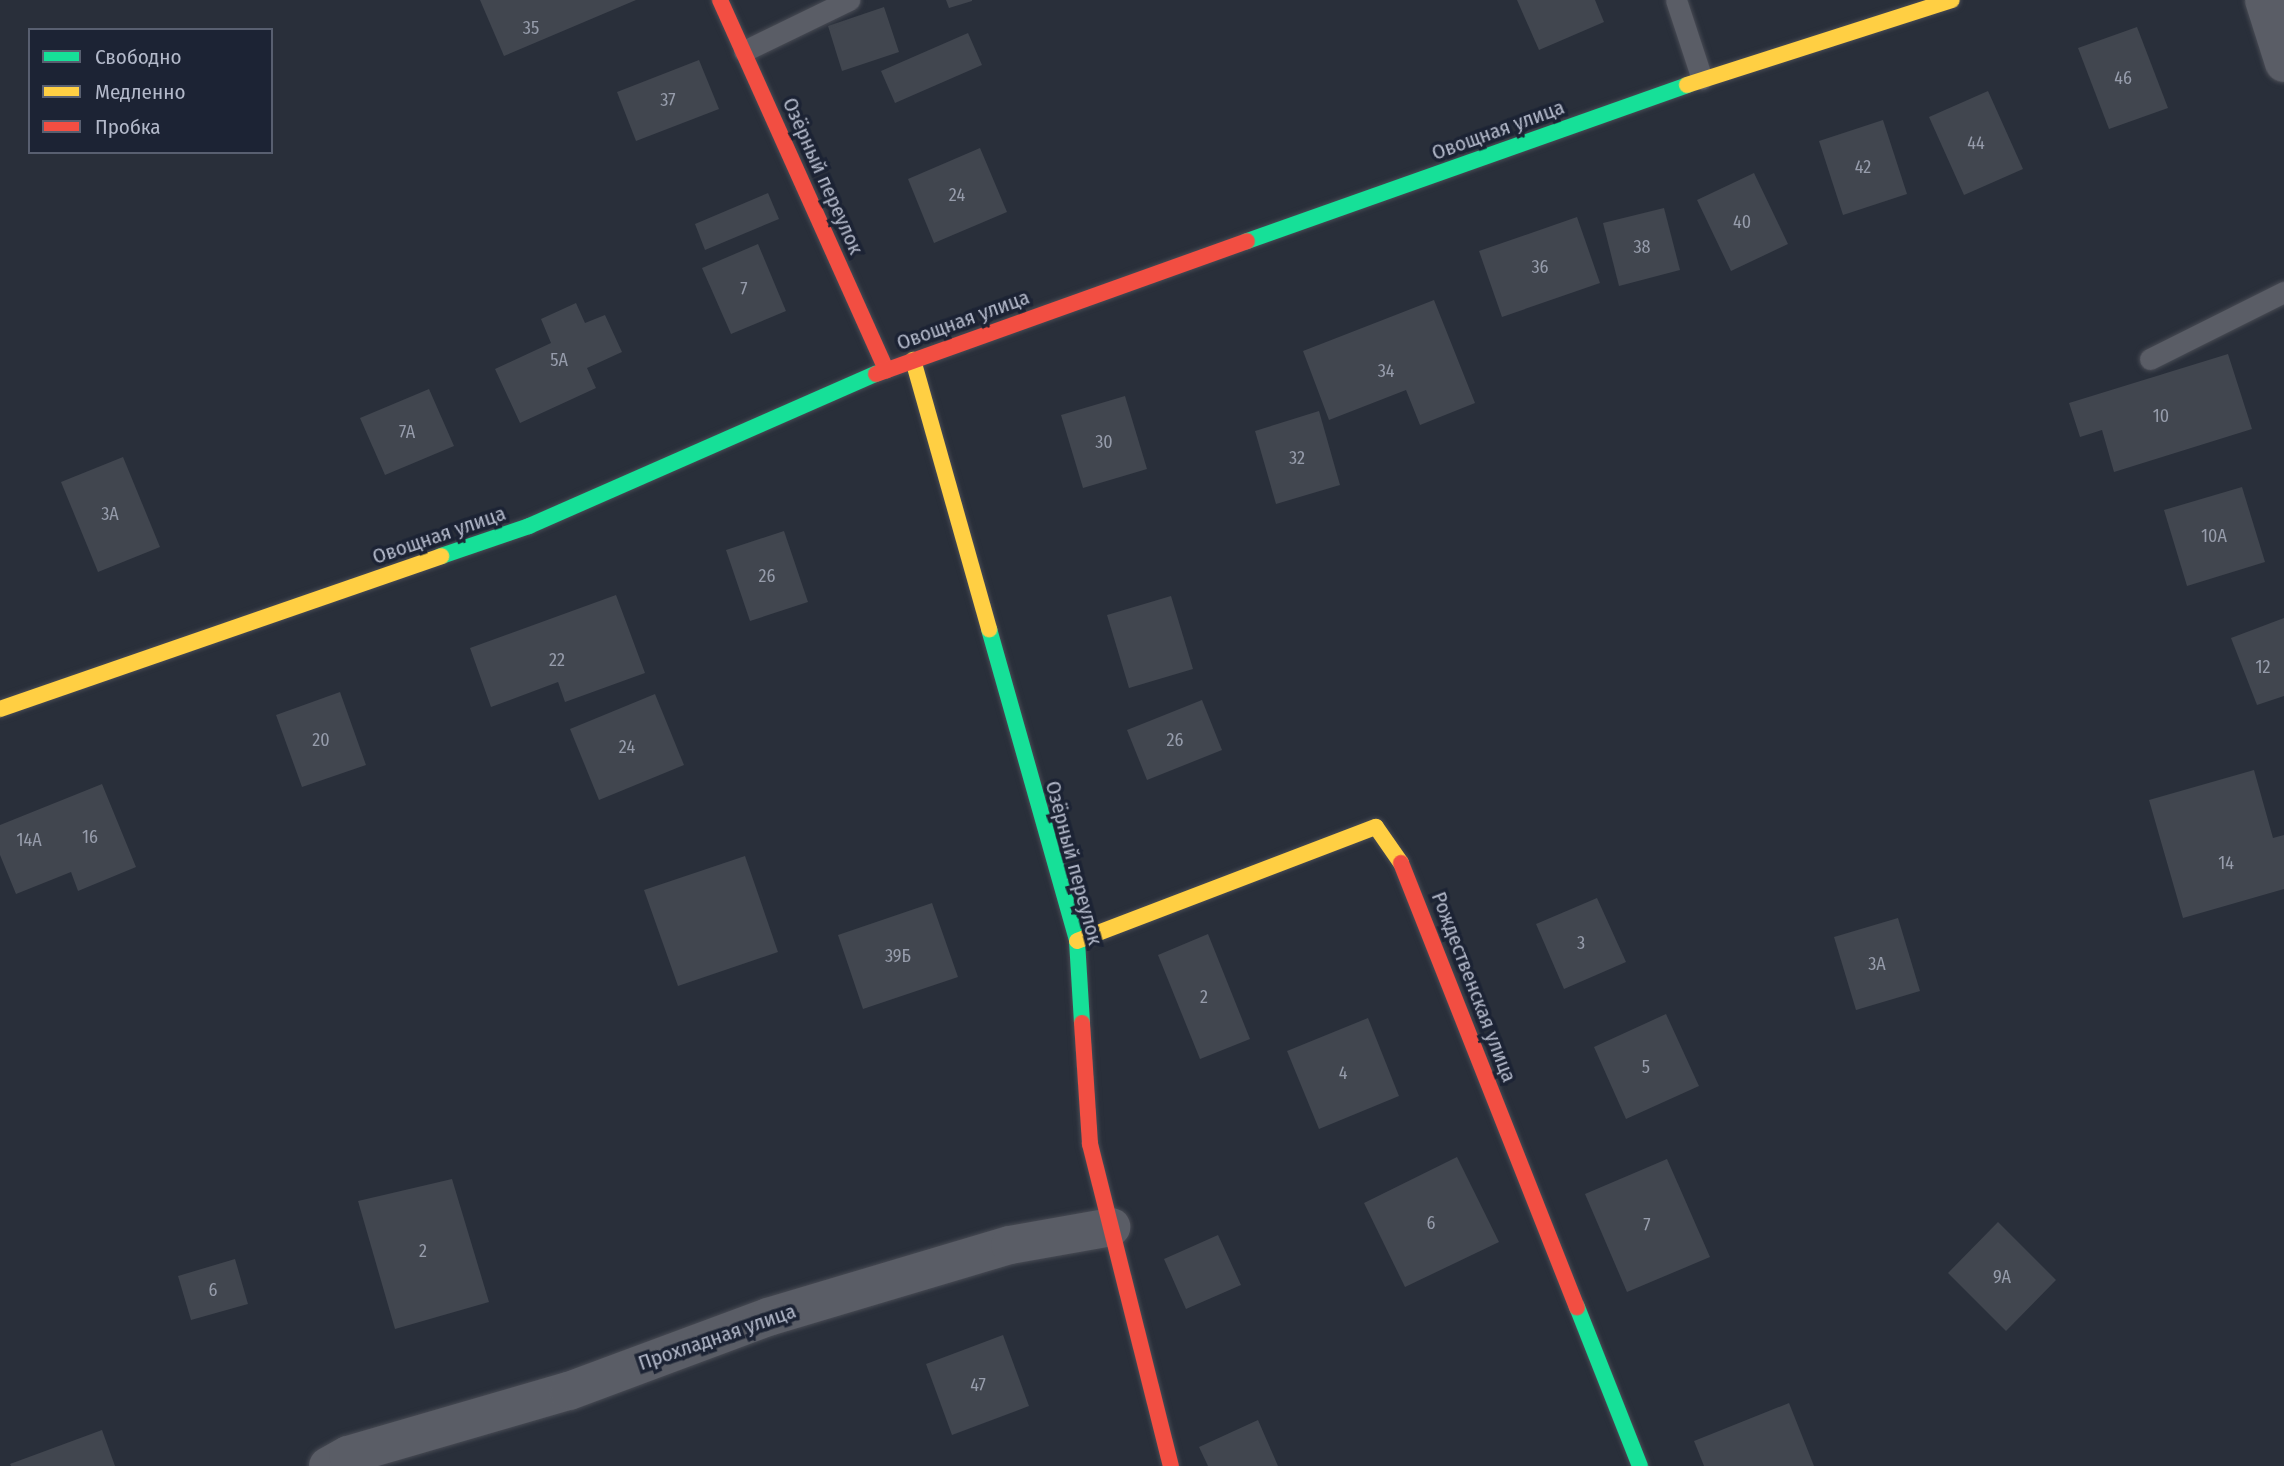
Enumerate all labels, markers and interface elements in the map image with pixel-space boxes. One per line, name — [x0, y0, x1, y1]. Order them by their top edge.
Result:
house number: 35 — [523, 17, 539, 39]
legend — [28, 28, 273, 154]
text: Свободно — [95, 44, 181, 70]
house number: 46 — [2114, 67, 2132, 89]
text: Медленно — [95, 79, 185, 105]
house number: 37 — [660, 89, 676, 111]
street label: Озёрный переулок — [777, 94, 869, 258]
street label: Овощная улица — [1428, 94, 1568, 166]
text: Пробка — [95, 114, 161, 140]
house number: 44 — [1967, 132, 1985, 154]
house number: 42 — [1855, 156, 1871, 178]
house number: 24 — [949, 184, 965, 206]
house number: 40 — [1733, 211, 1751, 233]
house number: 38 — [1633, 236, 1651, 258]
house number: 36 — [1531, 256, 1549, 278]
house number: 7 — [740, 278, 748, 300]
street label: Овощная улица — [893, 284, 1033, 356]
house number: 5А — [550, 349, 568, 371]
house number: 34 — [1378, 360, 1394, 382]
house number: 10 — [2153, 405, 2169, 427]
house number: 7А — [399, 421, 415, 443]
house number: 30 — [1095, 431, 1113, 453]
house number: 32 — [1289, 447, 1305, 469]
street label: Овощная улица — [369, 500, 509, 570]
house number: 3А — [101, 503, 119, 525]
house number: 10А — [2201, 525, 2227, 547]
house number: 26 — [759, 565, 775, 587]
house number: 22 — [549, 649, 565, 671]
house number: 12 — [2256, 656, 2270, 678]
house number: 20 — [312, 729, 330, 751]
house number: 26 — [1167, 729, 1183, 751]
house number: 24 — [619, 736, 635, 758]
street label: Озёрный переулок — [1040, 778, 1108, 948]
house number: 16 — [82, 826, 98, 848]
house number: 14А — [16, 829, 42, 851]
house number: 14 — [2218, 852, 2234, 874]
street label: Рождественская улица — [1426, 888, 1522, 1086]
house number: 3 — [1577, 932, 1585, 954]
house number: 39Б — [885, 945, 911, 967]
house number: 3А — [1868, 953, 1886, 975]
house number: 2 — [1200, 986, 1208, 1008]
house number: 5 — [1642, 1056, 1650, 1078]
house number: 4 — [1339, 1062, 1347, 1084]
house number: 6 — [1427, 1212, 1435, 1234]
house number: 7 — [1643, 1214, 1651, 1236]
house number: 2 — [419, 1240, 427, 1262]
house number: 9А — [1993, 1266, 2011, 1288]
house number: 6 — [209, 1279, 217, 1301]
street label: Прохладная улица — [635, 1298, 799, 1376]
house number: 47 — [970, 1374, 986, 1396]

